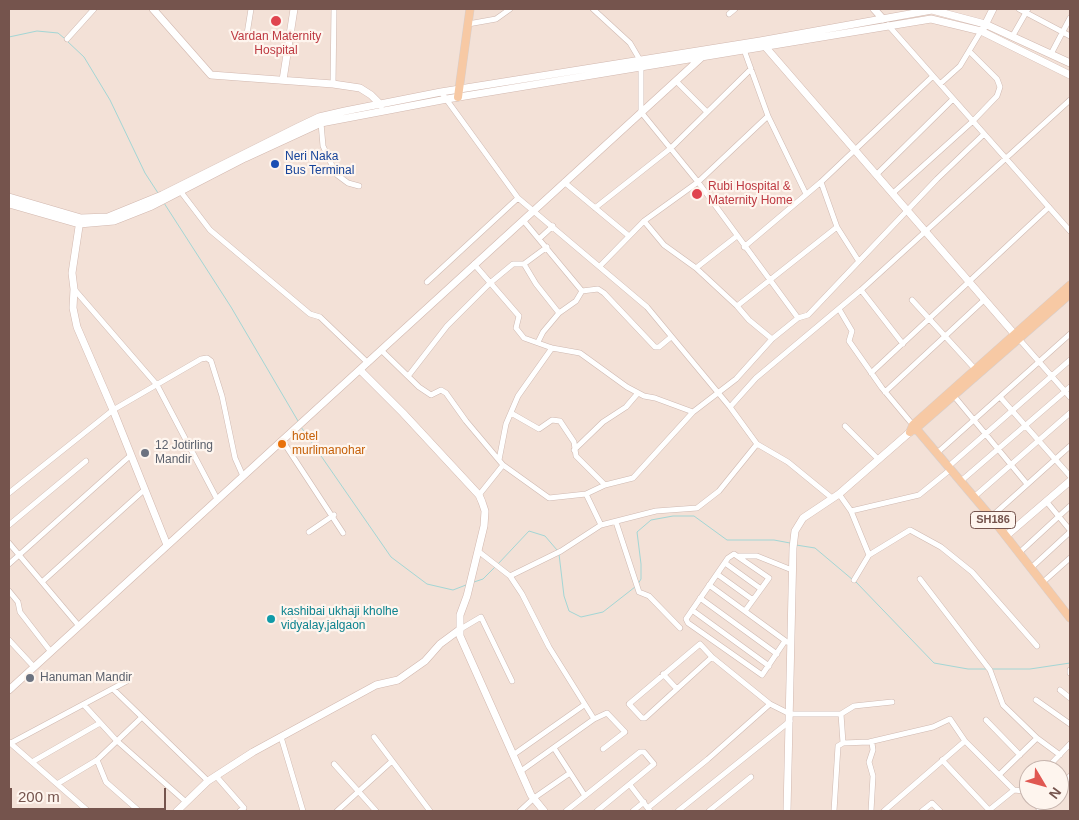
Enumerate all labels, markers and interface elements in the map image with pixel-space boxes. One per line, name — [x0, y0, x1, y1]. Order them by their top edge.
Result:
marker: Vardan Maternity Hospital — [269, 14, 283, 28]
place label: Vardan Maternity Hospital — [231, 30, 321, 58]
place label: Neri Naka Bus Terminal — [285, 150, 354, 178]
marker: Neri Naka Bus Terminal — [269, 158, 281, 170]
place label: Rubi Hospital & Maternity Home — [708, 180, 793, 208]
marker: Rubi Hospital & Maternity Home — [690, 187, 704, 201]
place label: hotel murlimanohar — [292, 430, 365, 458]
marker: hotel murlimanohar — [276, 438, 288, 450]
place label: 12 Jotirling Mandir — [155, 439, 213, 467]
marker: 12 Jotirling Mandir — [139, 447, 151, 459]
road number: SH186 — [970, 512, 1016, 528]
place label: kashibai ukhaji kholhe vidyalay,jalgaon — [281, 605, 398, 633]
marker: kashibai ukhaji kholhe vidyalay,jalgaon — [265, 613, 277, 625]
place label: Hanuman Mandir — [40, 671, 132, 685]
marker: Hanuman Mandir — [24, 672, 36, 684]
north arrow — [1019, 760, 1069, 810]
scale bar — [12, 778, 169, 810]
text: N — [1046, 785, 1065, 802]
text: 200 m — [18, 788, 60, 805]

